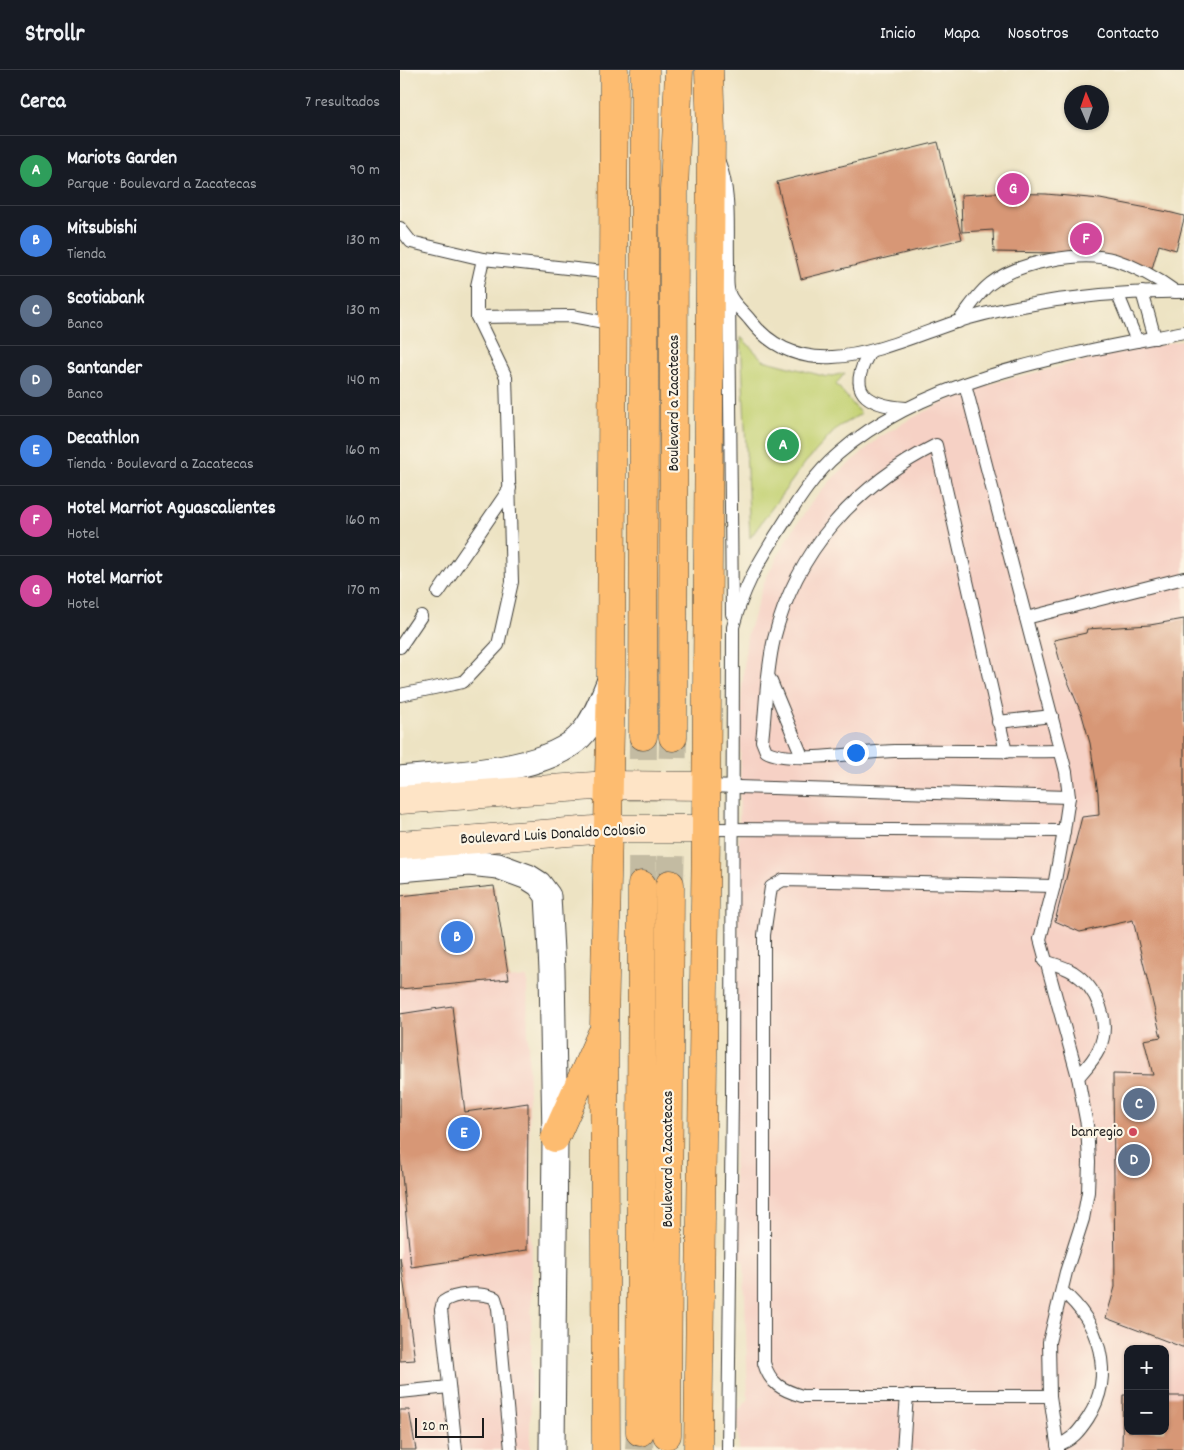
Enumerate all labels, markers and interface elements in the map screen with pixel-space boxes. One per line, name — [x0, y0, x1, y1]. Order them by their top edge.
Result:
text: Strollr — [25, 18, 84, 52]
text: Inicio — [880, 22, 916, 47]
text: Mapa — [944, 22, 979, 47]
text: Nosotros — [1007, 22, 1069, 47]
text: Contacto — [1097, 22, 1159, 47]
north arrow — [1064, 85, 1109, 130]
text: Cerca — [20, 88, 66, 118]
text: 7 resultados — [305, 91, 380, 114]
text: Mariots Garden — [67, 146, 177, 173]
text: A — [32, 159, 40, 182]
text: 90 m — [349, 159, 380, 182]
pin: G — [997, 170, 1029, 208]
text: Parque · Boulevard a Zacatecas — [67, 173, 257, 196]
text: Mitsubishi — [67, 216, 137, 243]
pin: F — [1070, 220, 1102, 258]
text: B — [32, 229, 40, 252]
text: 130 m — [346, 229, 380, 252]
text: Tienda — [67, 243, 106, 266]
text: Scotiabank — [67, 286, 145, 313]
text: C — [32, 299, 40, 322]
text: 130 m — [346, 299, 380, 322]
text: Banco — [67, 313, 103, 336]
street label: Boulevard a Zacatecas — [663, 334, 686, 472]
text: Santander — [67, 356, 142, 383]
text: D — [32, 369, 40, 392]
text: 140 m — [346, 369, 380, 392]
text: Banco — [67, 383, 103, 406]
text: Decathlon — [67, 426, 139, 453]
pin: A — [767, 426, 799, 464]
text: E — [32, 439, 40, 462]
text: 160 m — [345, 439, 380, 462]
text: Tienda · Boulevard a Zacatecas — [67, 453, 254, 476]
text: Hotel Marriot Aguascalientes — [67, 496, 276, 523]
text: F — [32, 509, 40, 532]
text: 160 m — [345, 509, 380, 532]
text: Hotel — [67, 523, 99, 546]
text: Hotel Marriot — [67, 566, 163, 593]
text: G — [32, 579, 40, 602]
text: 170 m — [347, 579, 380, 602]
text: Hotel — [67, 593, 99, 616]
your location — [843, 740, 869, 766]
street label: Boulevard Luis Donaldo Colosio — [460, 819, 646, 851]
pin: B — [441, 918, 473, 956]
pin: C — [1123, 1085, 1155, 1123]
street label: Boulevard a Zacatecas — [657, 1090, 680, 1228]
pin: E — [448, 1114, 480, 1152]
place label: banregio — [1071, 1121, 1123, 1144]
marker: banregio — [1127, 1126, 1139, 1138]
pin: D — [1118, 1141, 1150, 1179]
map controls — [1124, 1345, 1169, 1435]
button: + — [1124, 1345, 1169, 1390]
button: − — [1124, 1390, 1169, 1435]
scale bar — [415, 1415, 484, 1438]
text: 20 m — [422, 1417, 449, 1437]

